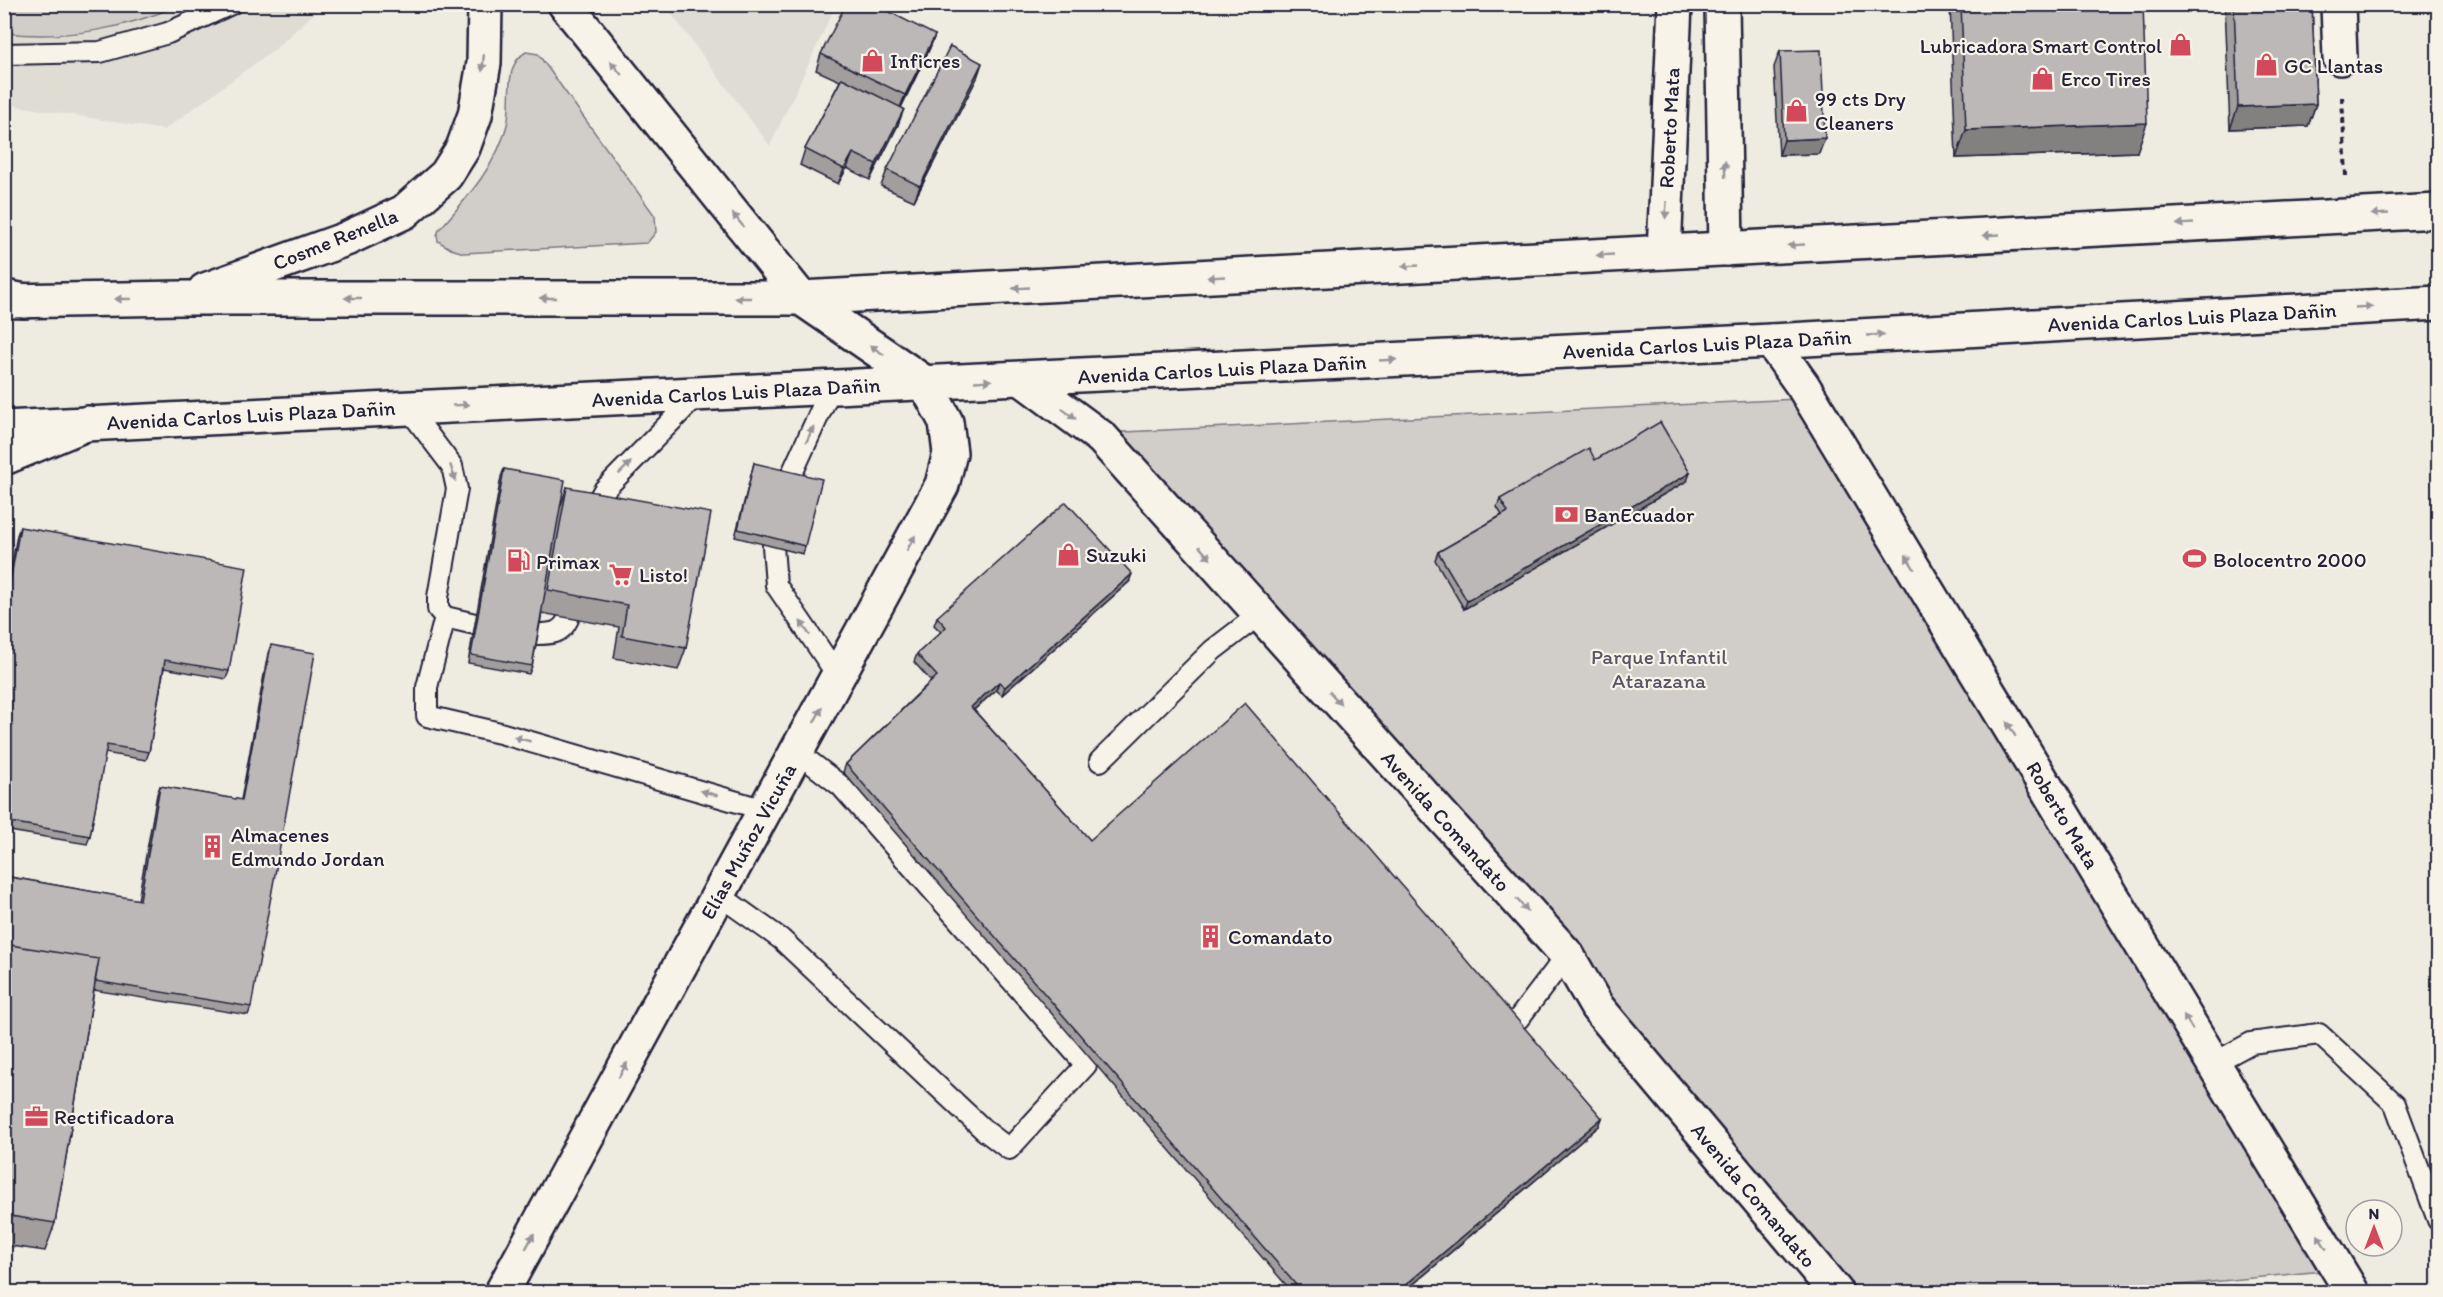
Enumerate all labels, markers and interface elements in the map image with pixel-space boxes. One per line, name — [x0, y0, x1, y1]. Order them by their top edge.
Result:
shop icon: Lubricadora Smart Control — [2167, 32, 2193, 58]
place label: Lubricadora Smart Control — [1920, 33, 2162, 58]
shop icon: Inficres — [859, 47, 885, 73]
place label: Inficres — [890, 48, 960, 73]
shop icon: GC Llantas — [2253, 52, 2279, 78]
one-way arrow — [479, 53, 488, 72]
place label: GC Llantas — [2284, 53, 2383, 78]
one-way arrow — [610, 60, 623, 76]
shop icon: Erco Tires — [2030, 65, 2056, 91]
place label: Erco Tires — [2061, 66, 2151, 91]
street label: Roberto Mata — [1653, 67, 1685, 189]
place label: 99 cts Dry Cleaners — [1815, 86, 1906, 135]
shop icon: 99 cts Dry Cleaners — [1784, 97, 1810, 123]
one-way arrow — [1720, 160, 1730, 179]
one-way arrow — [1661, 200, 1670, 219]
street label: Cosme Renella — [269, 203, 401, 275]
one-way arrow — [2371, 210, 2390, 219]
one-way arrow — [732, 212, 745, 228]
one-way arrow — [2176, 220, 2195, 229]
one-way arrow — [1981, 230, 2000, 239]
one-way arrow — [1786, 240, 1805, 249]
one-way arrow — [1596, 251, 1615, 260]
one-way arrow — [1401, 262, 1420, 271]
one-way arrow — [1206, 272, 1225, 281]
one-way arrow — [1012, 283, 1031, 292]
one-way arrow — [343, 293, 362, 303]
one-way arrow — [538, 293, 557, 303]
one-way arrow — [733, 293, 752, 303]
one-way arrow — [114, 294, 133, 304]
street label: Avenida Carlos Luis Plaza Dañin — [2047, 297, 2337, 337]
one-way arrow — [2355, 303, 2374, 312]
street label: Avenida Carlos Luis Plaza Dañin — [1562, 324, 1852, 364]
one-way arrow — [1867, 331, 1886, 340]
one-way arrow — [869, 344, 885, 356]
street label: Avenida Carlos Luis Plaza Dañin — [1077, 349, 1367, 389]
one-way arrow — [1378, 356, 1397, 365]
street label: Avenida Carlos Luis Plaza Dañin — [591, 372, 881, 412]
one-way arrow — [974, 376, 993, 385]
street label: Avenida Carlos Luis Plaza Dañin — [106, 395, 396, 435]
one-way arrow — [452, 401, 471, 410]
one-way arrow — [1061, 407, 1076, 419]
one-way arrow — [805, 425, 814, 442]
one-way arrow — [618, 461, 632, 476]
one-way arrow — [448, 464, 458, 482]
bank icon: BanEcuador — [1553, 501, 1579, 527]
place label: BanEcuador — [1584, 502, 1695, 527]
one-way arrow — [906, 535, 916, 552]
shop icon: Suzuki — [1055, 541, 1081, 567]
place label: Suzuki — [1086, 542, 1147, 567]
one-way arrow — [1198, 545, 1212, 560]
sports icon: Bolocentro 2000 — [2182, 546, 2208, 572]
place label: Bolocentro 2000 — [2213, 547, 2367, 572]
fuel station icon: Primax — [505, 548, 531, 574]
place label: Primax — [536, 549, 600, 574]
one-way arrow — [1905, 554, 1916, 570]
supermarket icon: Listo! — [608, 561, 634, 587]
place label: Listo! — [639, 562, 688, 587]
one-way arrow — [800, 620, 811, 636]
park label: Parque Infantil Atarazana — [1591, 644, 1727, 693]
one-way arrow — [1328, 690, 1342, 705]
one-way arrow — [813, 706, 823, 723]
one-way arrow — [2006, 721, 2017, 737]
one-way arrow — [513, 734, 531, 743]
street label: Avenida Comandato — [1376, 745, 1516, 897]
street label: Roberto Mata — [2021, 757, 2105, 873]
street label: Elías Muñoz Vicuña — [695, 758, 801, 923]
one-way arrow — [700, 788, 718, 797]
place label: Almacenes Edmundo Jordan — [231, 822, 385, 871]
building icon: Almacenes Edmundo Jordan — [200, 833, 226, 859]
one-way arrow — [1515, 897, 1528, 912]
building icon: Comandato — [1197, 923, 1223, 949]
place label: Comandato — [1228, 924, 1332, 949]
one-way arrow — [2183, 1014, 2194, 1030]
one-way arrow — [618, 1061, 628, 1078]
office icon: Rectificadora — [23, 1103, 49, 1129]
place label: Rectificadora — [54, 1104, 174, 1129]
street label: Avenida Comandato — [1686, 1118, 1822, 1272]
north arrow — [2344, 1198, 2404, 1258]
text: N — [2369, 1204, 2379, 1223]
one-way arrow — [525, 1232, 535, 1249]
one-way arrow — [2317, 1234, 2328, 1250]

